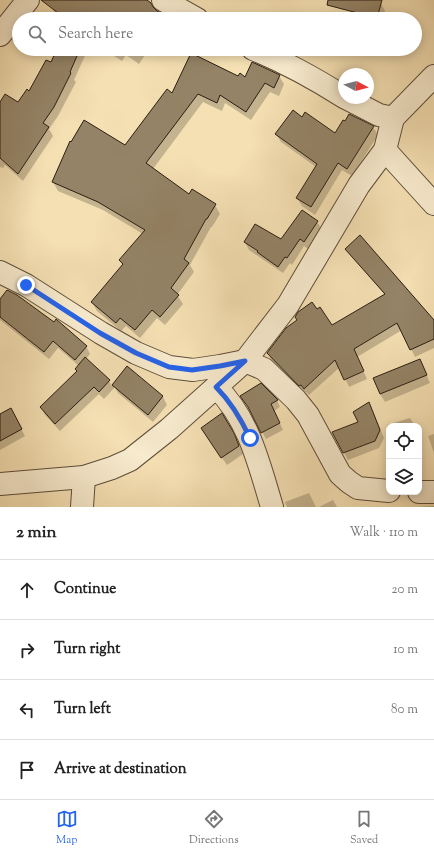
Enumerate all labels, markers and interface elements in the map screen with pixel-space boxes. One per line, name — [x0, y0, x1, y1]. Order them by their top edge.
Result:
search box — [12, 12, 422, 56]
icon: search — [26, 23, 48, 45]
text: Search here — [58, 24, 133, 45]
north arrow — [338, 68, 374, 104]
route end — [17, 276, 35, 294]
map controls — [386, 423, 422, 495]
button: locate — [386, 423, 422, 459]
route start — [241, 429, 259, 447]
button: layers — [386, 459, 422, 495]
text: 2 min — [16, 521, 57, 545]
text: Walk · 110 m — [350, 524, 418, 542]
icon: ahead — [16, 579, 38, 601]
text: Continue — [54, 579, 116, 600]
text: 20 m — [392, 581, 418, 599]
icon: right — [16, 639, 38, 661]
text: Turn right — [54, 639, 120, 660]
text: 10 m — [393, 641, 418, 659]
icon: left — [16, 699, 38, 721]
text: Turn left — [54, 699, 111, 720]
text: 80 m — [391, 701, 418, 719]
icon: arrive — [16, 759, 38, 781]
text: Arrive at destination — [54, 759, 187, 780]
tab: Map — [56, 808, 78, 848]
tab: Directions — [189, 808, 239, 848]
tab: Saved — [350, 808, 378, 848]

